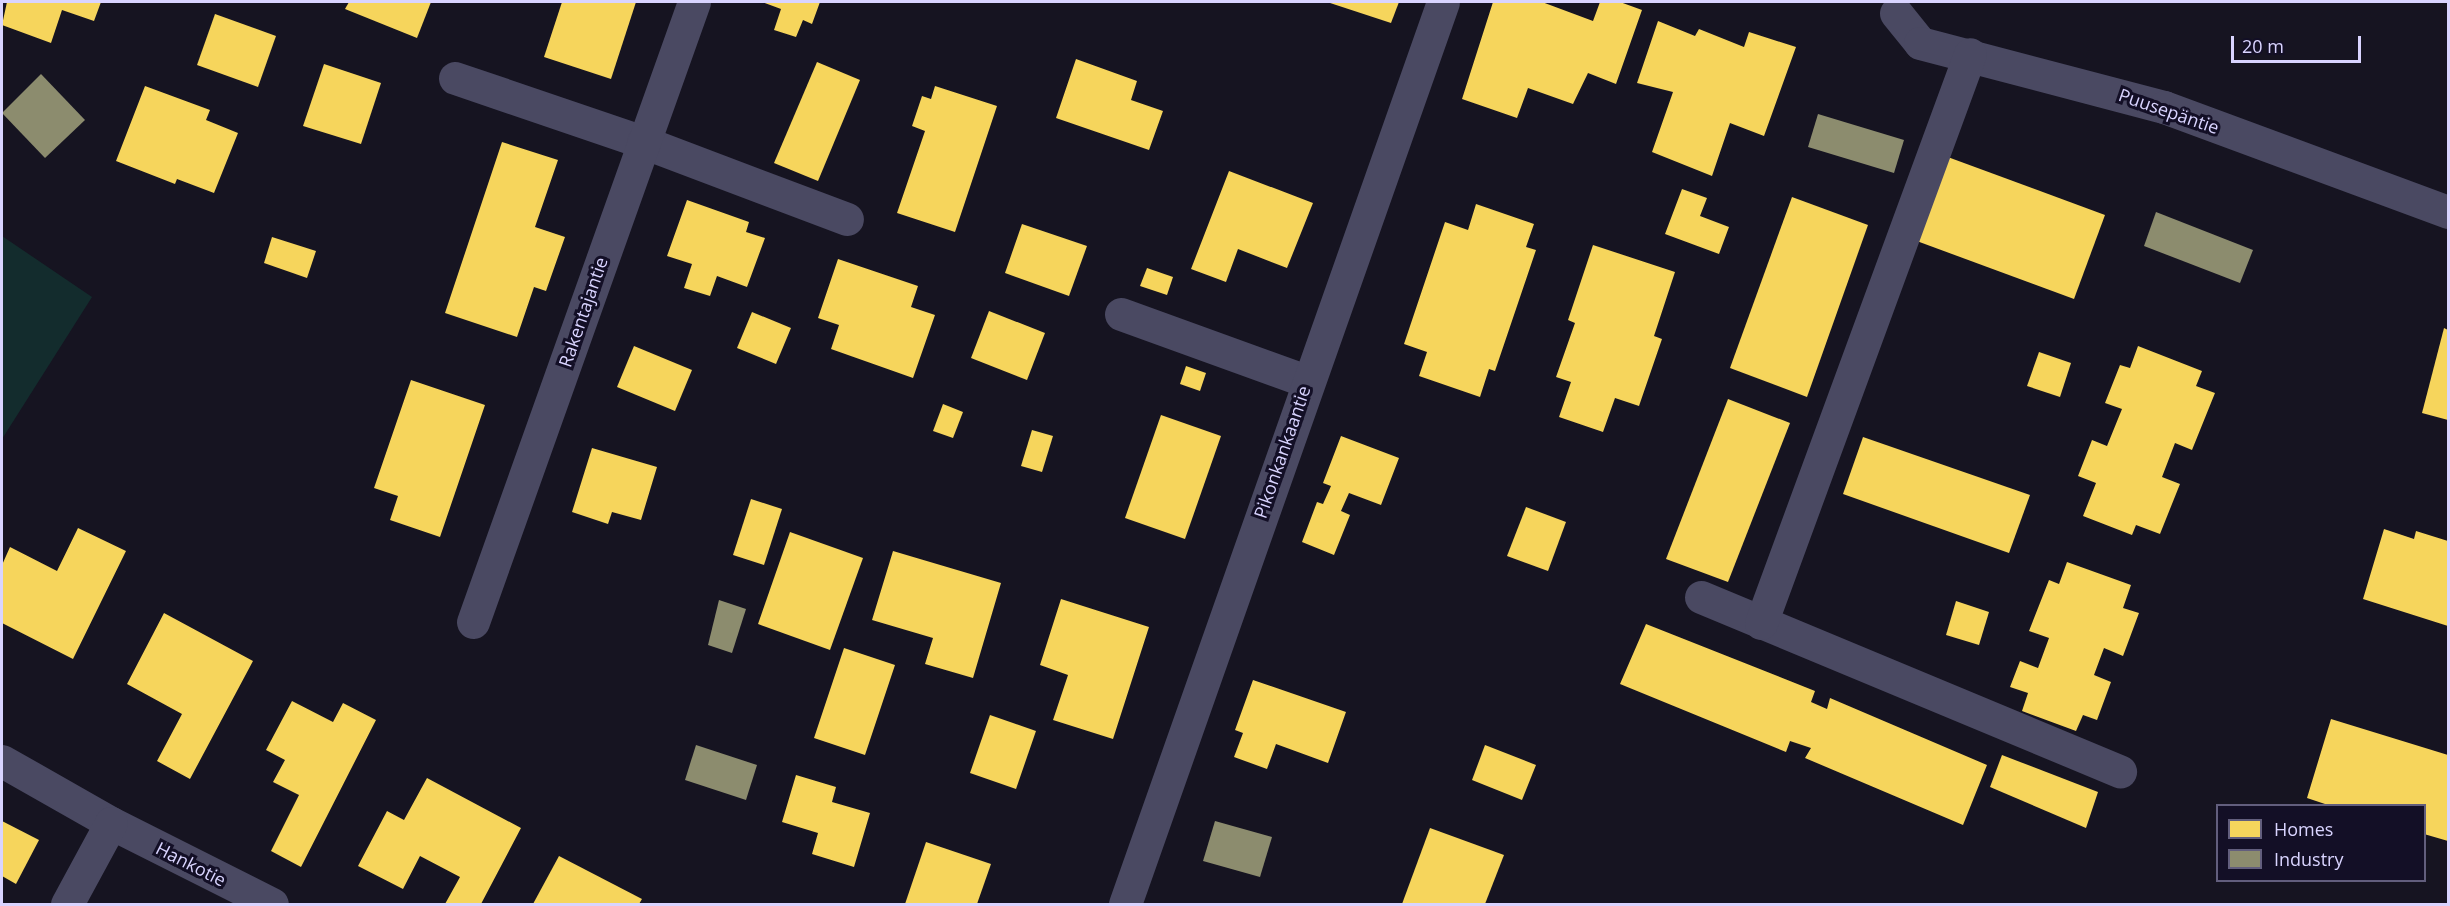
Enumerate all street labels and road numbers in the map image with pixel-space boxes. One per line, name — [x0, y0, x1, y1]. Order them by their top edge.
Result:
street label: Puusepäntie — [2116, 84, 2222, 138]
street label: Rakentajantie — [554, 254, 612, 370]
street label: Pikonkankaantie — [1249, 383, 1315, 521]
street label: Hankotie — [152, 837, 230, 891]

